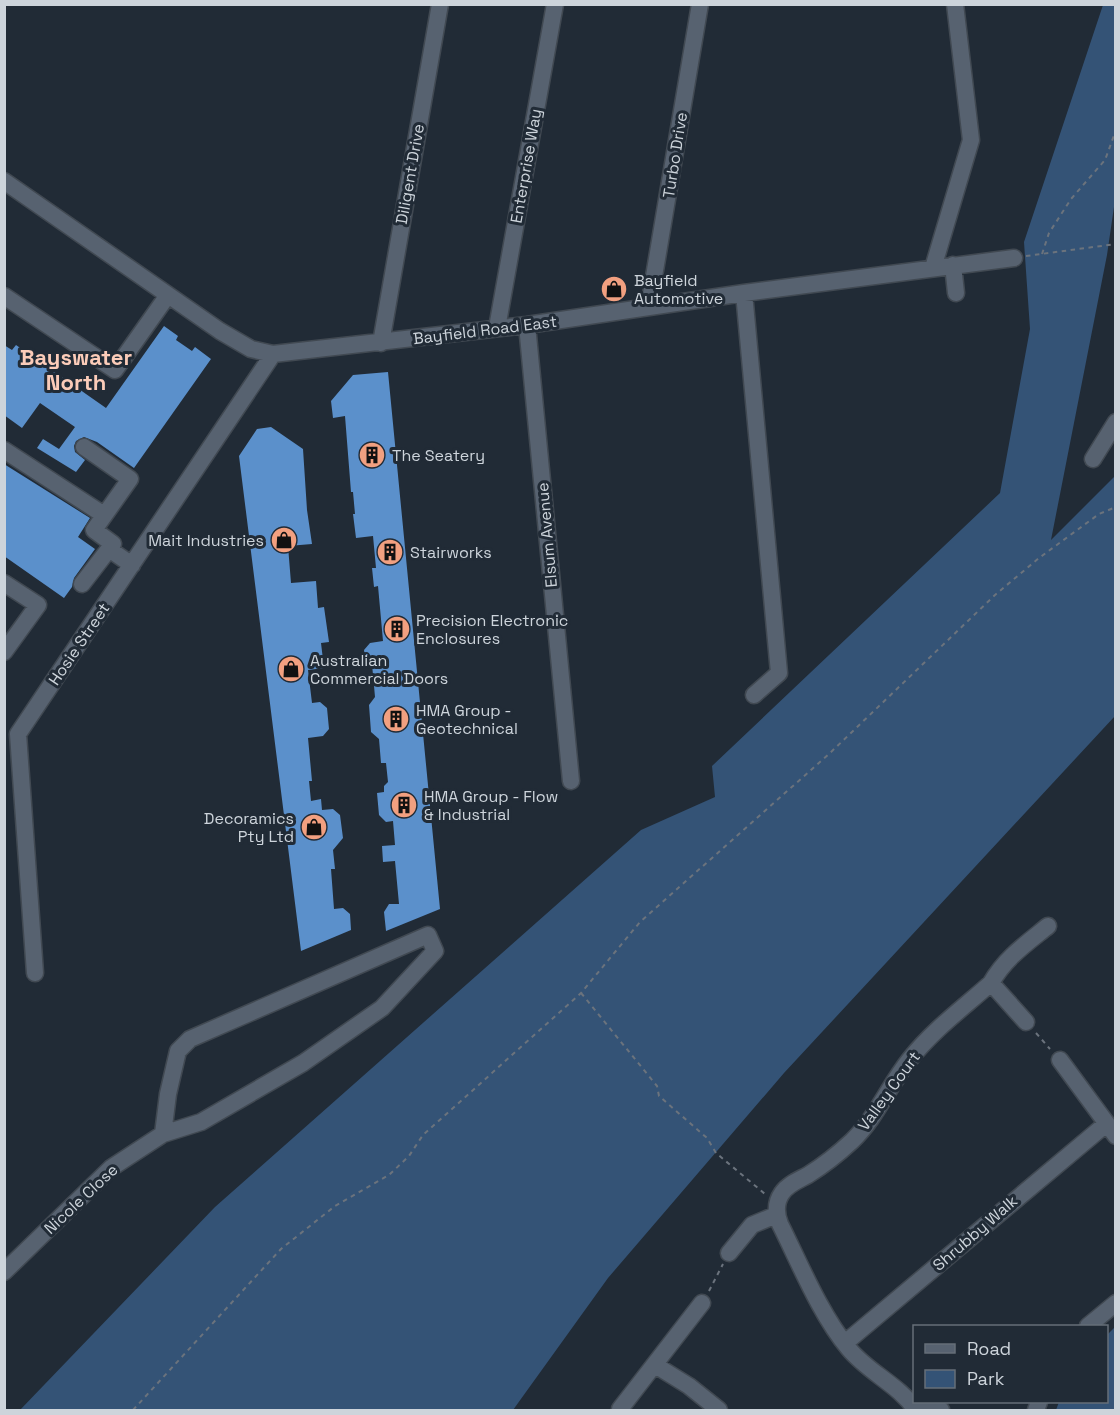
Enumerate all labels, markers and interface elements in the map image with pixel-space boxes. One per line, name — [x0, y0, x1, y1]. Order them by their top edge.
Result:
street label: Enterprise Way — [506, 107, 546, 225]
street label: Turbo Drive — [658, 111, 692, 199]
street label: Diligent Drive — [391, 122, 429, 226]
place label: Bayfield Automotive — [634, 270, 723, 309]
shop icon: Bayfield Automotive — [599, 274, 629, 304]
street label: Bayfield Road East — [412, 311, 558, 349]
district label: Bayswater North — [20, 343, 132, 396]
building icon: The Seatery — [357, 440, 387, 470]
place label: The Seatery — [392, 445, 485, 466]
street label: Elsum Avenue — [532, 482, 562, 588]
shop icon: Mait Industries — [269, 525, 299, 555]
place label: Mait Industries — [148, 530, 264, 551]
building icon: Stairworks — [375, 537, 405, 567]
place label: Stairworks — [410, 542, 492, 563]
street label: Hosie Street — [44, 599, 114, 689]
place label: Precision Electronic Enclosures — [416, 610, 568, 649]
building icon: Precision Electronic Enclosures — [382, 614, 412, 644]
place label: Australian Commercial Doors — [310, 650, 448, 689]
shop icon: Australian Commercial Doors — [276, 654, 306, 684]
place label: HMA Group - Geotechnical — [416, 700, 518, 739]
building icon: HMA Group - Geotechnical — [381, 704, 411, 734]
place label: HMA Group - Flow & Industrial — [424, 786, 558, 825]
building icon: HMA Group - Flow & Industrial — [389, 790, 419, 820]
place label: Decoramics Pty Ltd — [204, 808, 294, 847]
shop icon: Decoramics Pty Ltd — [299, 812, 329, 842]
street label: Valley Court — [853, 1047, 925, 1135]
street label: Nicole Close — [40, 1159, 122, 1239]
street label: Shrubby Walk — [928, 1190, 1022, 1276]
legend — [913, 1325, 1108, 1403]
text: Road — [967, 1337, 1011, 1360]
text: Park — [967, 1367, 1005, 1390]

